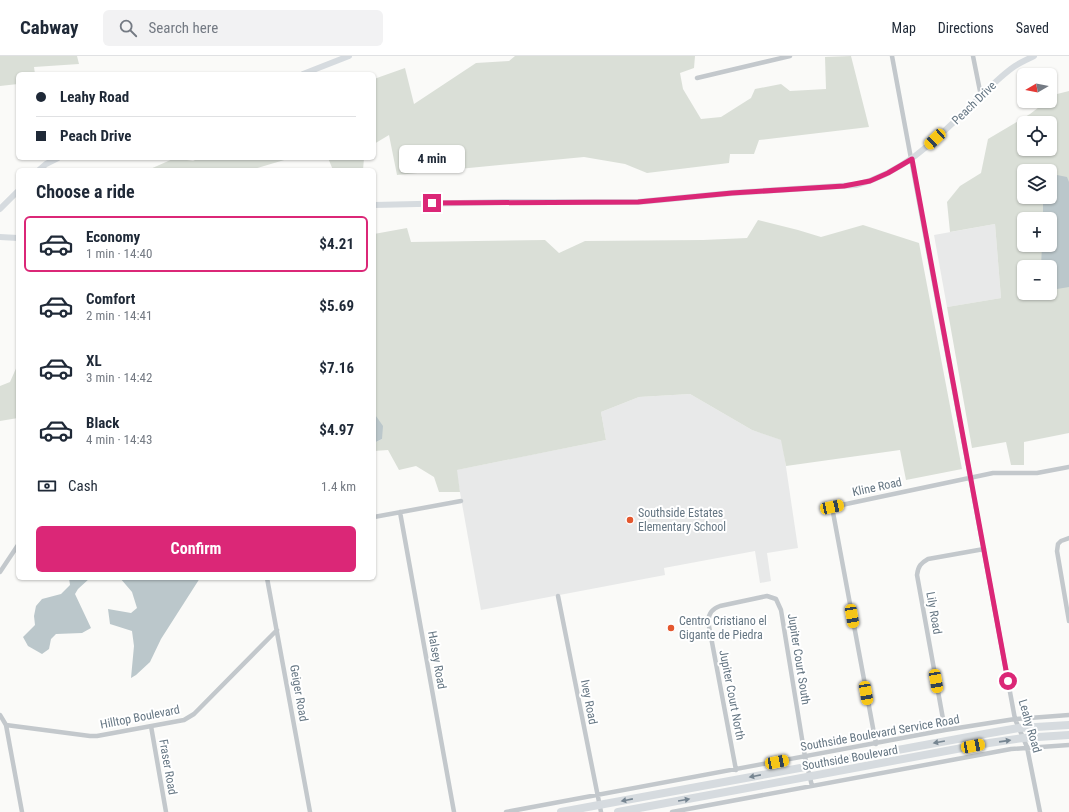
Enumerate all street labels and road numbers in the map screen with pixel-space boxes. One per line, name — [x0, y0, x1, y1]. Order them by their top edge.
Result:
street label: Peach Drive — [949, 78, 999, 127]
street label: Kline Road — [851, 475, 903, 499]
street label: Lily Road — [923, 591, 945, 635]
street label: Jupiter Court South — [785, 612, 813, 706]
street label: Halsey Road — [425, 630, 449, 690]
street label: Jupiter Court North — [716, 649, 748, 741]
street label: Geiger Road — [287, 663, 311, 723]
street label: Ivey Road — [578, 678, 600, 726]
street label: Leahy Road — [1016, 698, 1044, 754]
street label: Hilltop Boulevard — [99, 702, 181, 732]
street label: Southside Boulevard Service Road — [799, 712, 961, 754]
street label: Fraser Road — [156, 738, 180, 796]
street label: Southside Boulevard — [801, 743, 899, 773]

